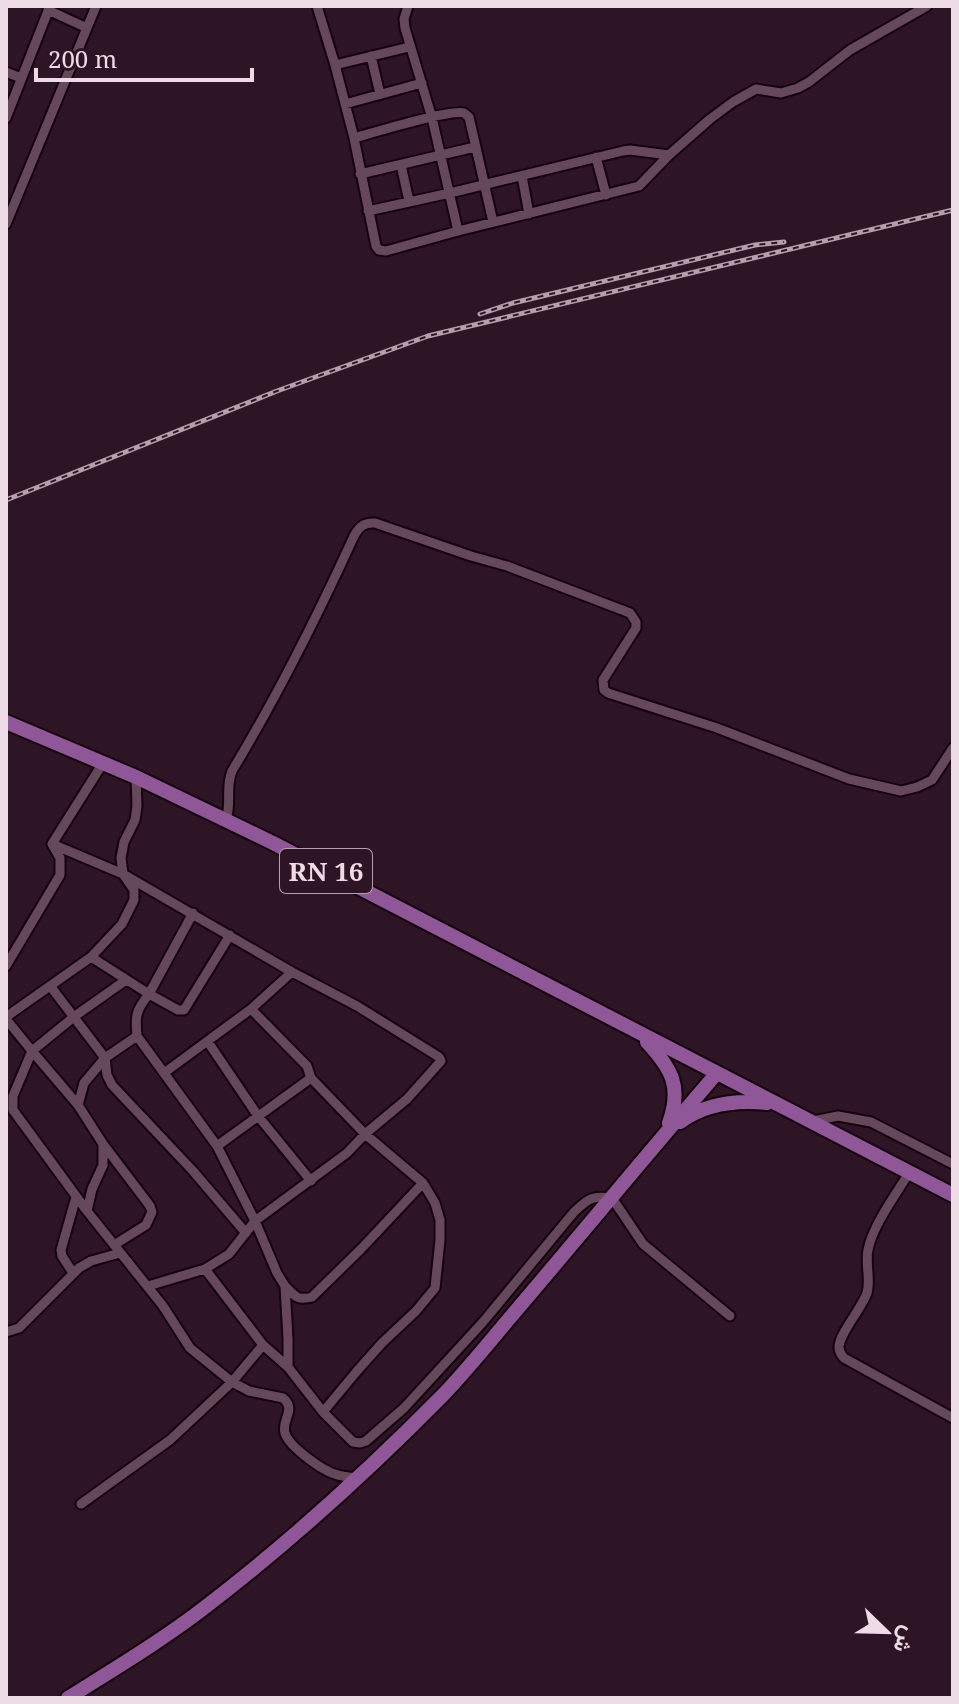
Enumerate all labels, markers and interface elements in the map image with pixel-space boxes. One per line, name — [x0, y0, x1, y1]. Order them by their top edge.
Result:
scale bar — [36, 32, 252, 82]
text: 200 m — [48, 42, 117, 75]
road number: RN 16 — [280, 849, 372, 893]
north arrow — [847, 1592, 927, 1672]
text: ش — [887, 1622, 925, 1658]

